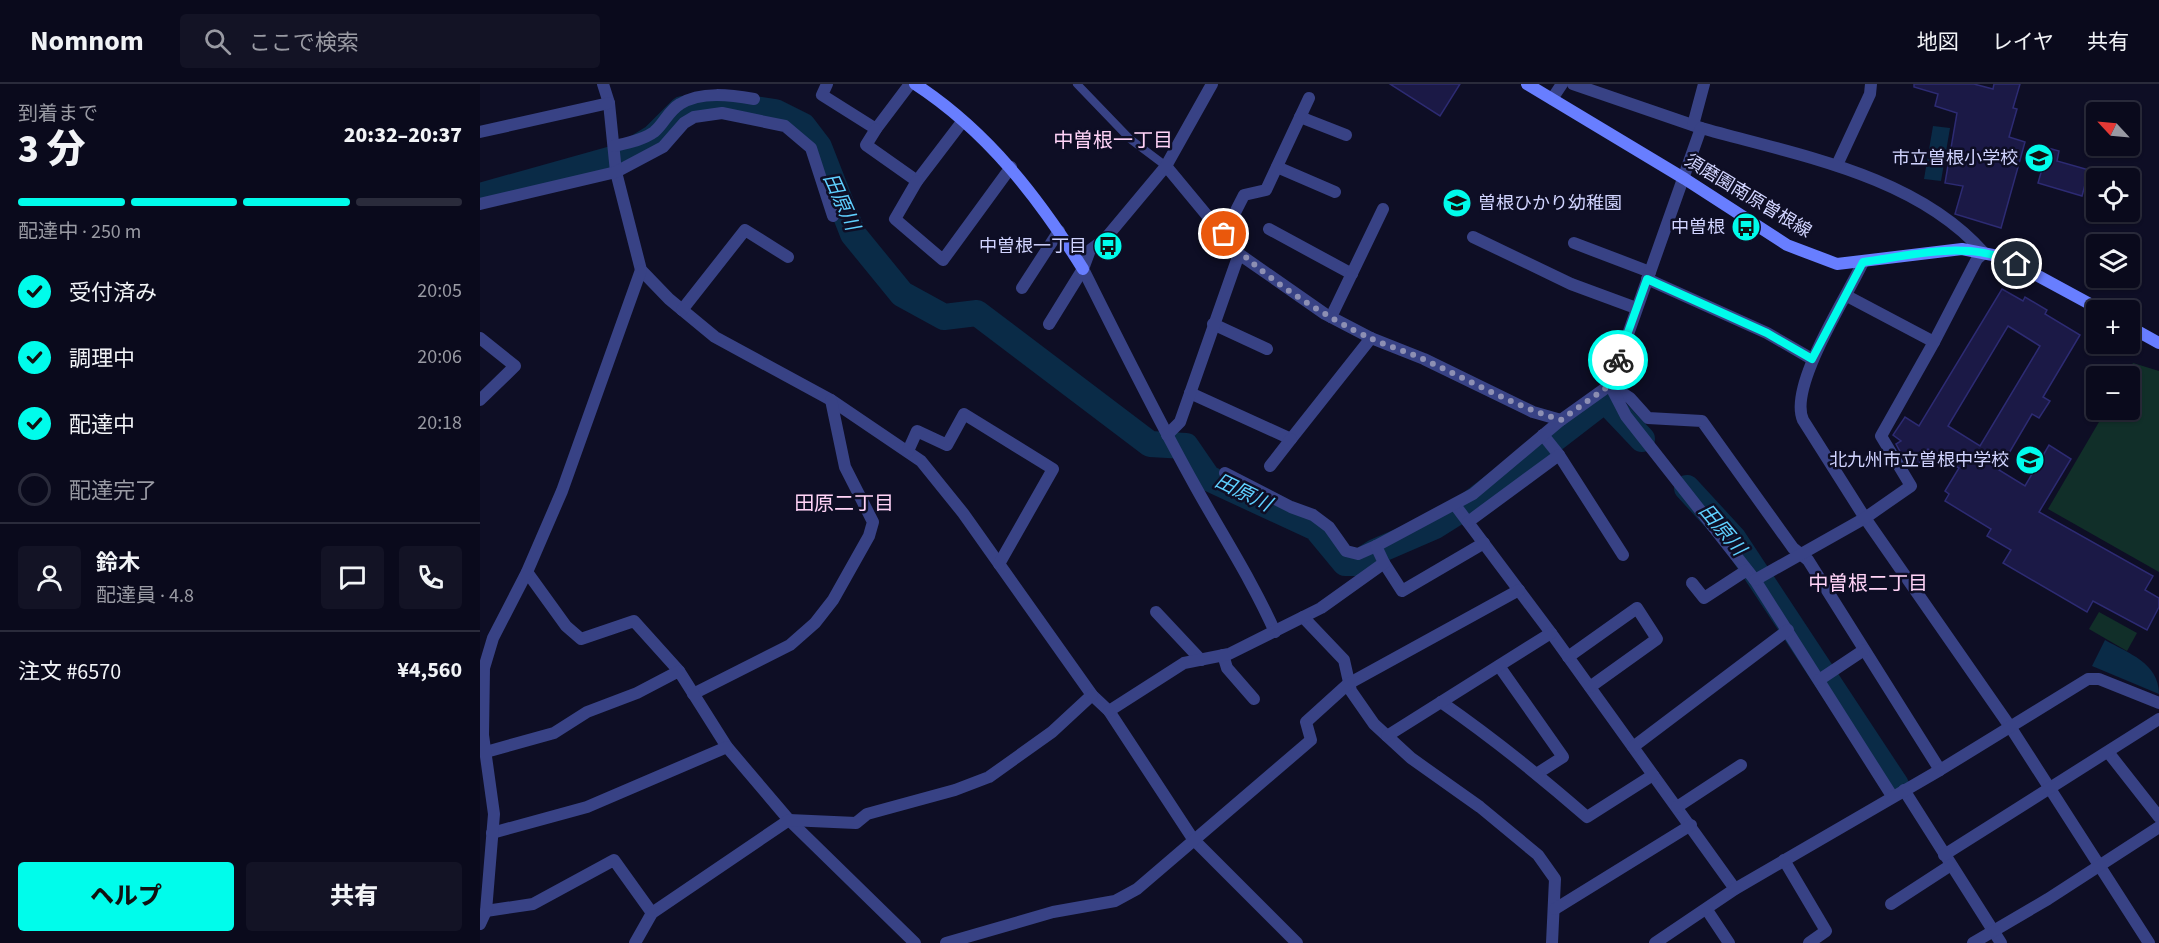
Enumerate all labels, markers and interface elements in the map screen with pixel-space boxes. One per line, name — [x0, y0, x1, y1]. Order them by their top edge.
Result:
search box — [180, 14, 600, 68]
text: Nomnom — [30, 21, 144, 61]
icon: search — [201, 25, 234, 58]
text: ここで検索 — [249, 27, 359, 59]
text: 地図 — [1917, 27, 1959, 57]
text: レイヤ — [1992, 27, 2054, 57]
text: 共有 — [2087, 27, 2129, 57]
text: 到着まで — [18, 100, 98, 128]
north arrow — [2086, 102, 2140, 156]
map controls — [2086, 102, 2140, 420]
text: 20:32–20:37 — [344, 119, 462, 151]
text: 3 分 — [18, 122, 86, 178]
district label: 中曽根一丁目 — [1053, 127, 1173, 155]
school or university icon: 市立曽根小学校 — [2023, 142, 2055, 174]
place label: 市立曽根小学校 — [1892, 146, 2018, 171]
street label: 須磨園南原曽根線 — [1680, 148, 1816, 244]
button: locate — [2086, 168, 2140, 222]
water label: 田原川 — [816, 169, 867, 237]
school or university icon: 曽根ひかり幼稚園 — [1441, 187, 1473, 219]
place label: 曽根ひかり幼稚園 — [1478, 191, 1622, 216]
pin — [1198, 208, 1249, 259]
bus stop icon: 中曽根 — [1730, 211, 1762, 243]
place label: 中曽根 — [1671, 215, 1725, 240]
icon: bag — [1207, 217, 1240, 250]
text: 配達中 · 250 m — [18, 218, 141, 246]
bus stop icon: 中曽根一丁目 — [1092, 230, 1124, 262]
place label: 中曽根一丁目 — [979, 234, 1087, 259]
button: layers — [2086, 234, 2140, 288]
pin — [1991, 238, 2042, 289]
icon: home — [2000, 247, 2033, 280]
icon: check — [18, 275, 51, 308]
text: 受付済み — [69, 277, 157, 309]
text: 20:05 — [417, 277, 462, 305]
button: + — [2086, 300, 2140, 354]
courier — [1588, 330, 1648, 390]
icon: check — [18, 341, 51, 374]
text: 調理中 — [69, 343, 135, 375]
text: 20:06 — [417, 343, 462, 371]
icon: bike — [1602, 344, 1635, 377]
button: − — [2086, 366, 2140, 420]
icon: check — [18, 407, 51, 440]
text: 配達中 — [69, 409, 135, 441]
text: 20:18 — [417, 409, 462, 437]
school or university icon: 北九州市立曽根中学校 — [2014, 444, 2046, 476]
place label: 北九州市立曽根中学校 — [1829, 448, 2009, 473]
water label: 田原川 — [1210, 467, 1278, 520]
text: 配達完了 — [69, 475, 157, 507]
district label: 田原二丁目 — [794, 490, 894, 518]
water label: 田原川 — [1692, 498, 1753, 564]
button: person — [18, 546, 81, 609]
button: chat — [321, 546, 384, 609]
button: phone — [399, 546, 462, 609]
text: 鈴木 — [96, 547, 140, 579]
district label: 中曽根二丁目 — [1808, 570, 1928, 598]
text: 配達員 · 4.8 — [96, 582, 194, 610]
text: ¥4,560 — [397, 654, 462, 686]
text: 注文 #6570 — [18, 656, 121, 688]
button: ヘルプ — [18, 862, 234, 931]
button: 共有 — [246, 862, 462, 931]

